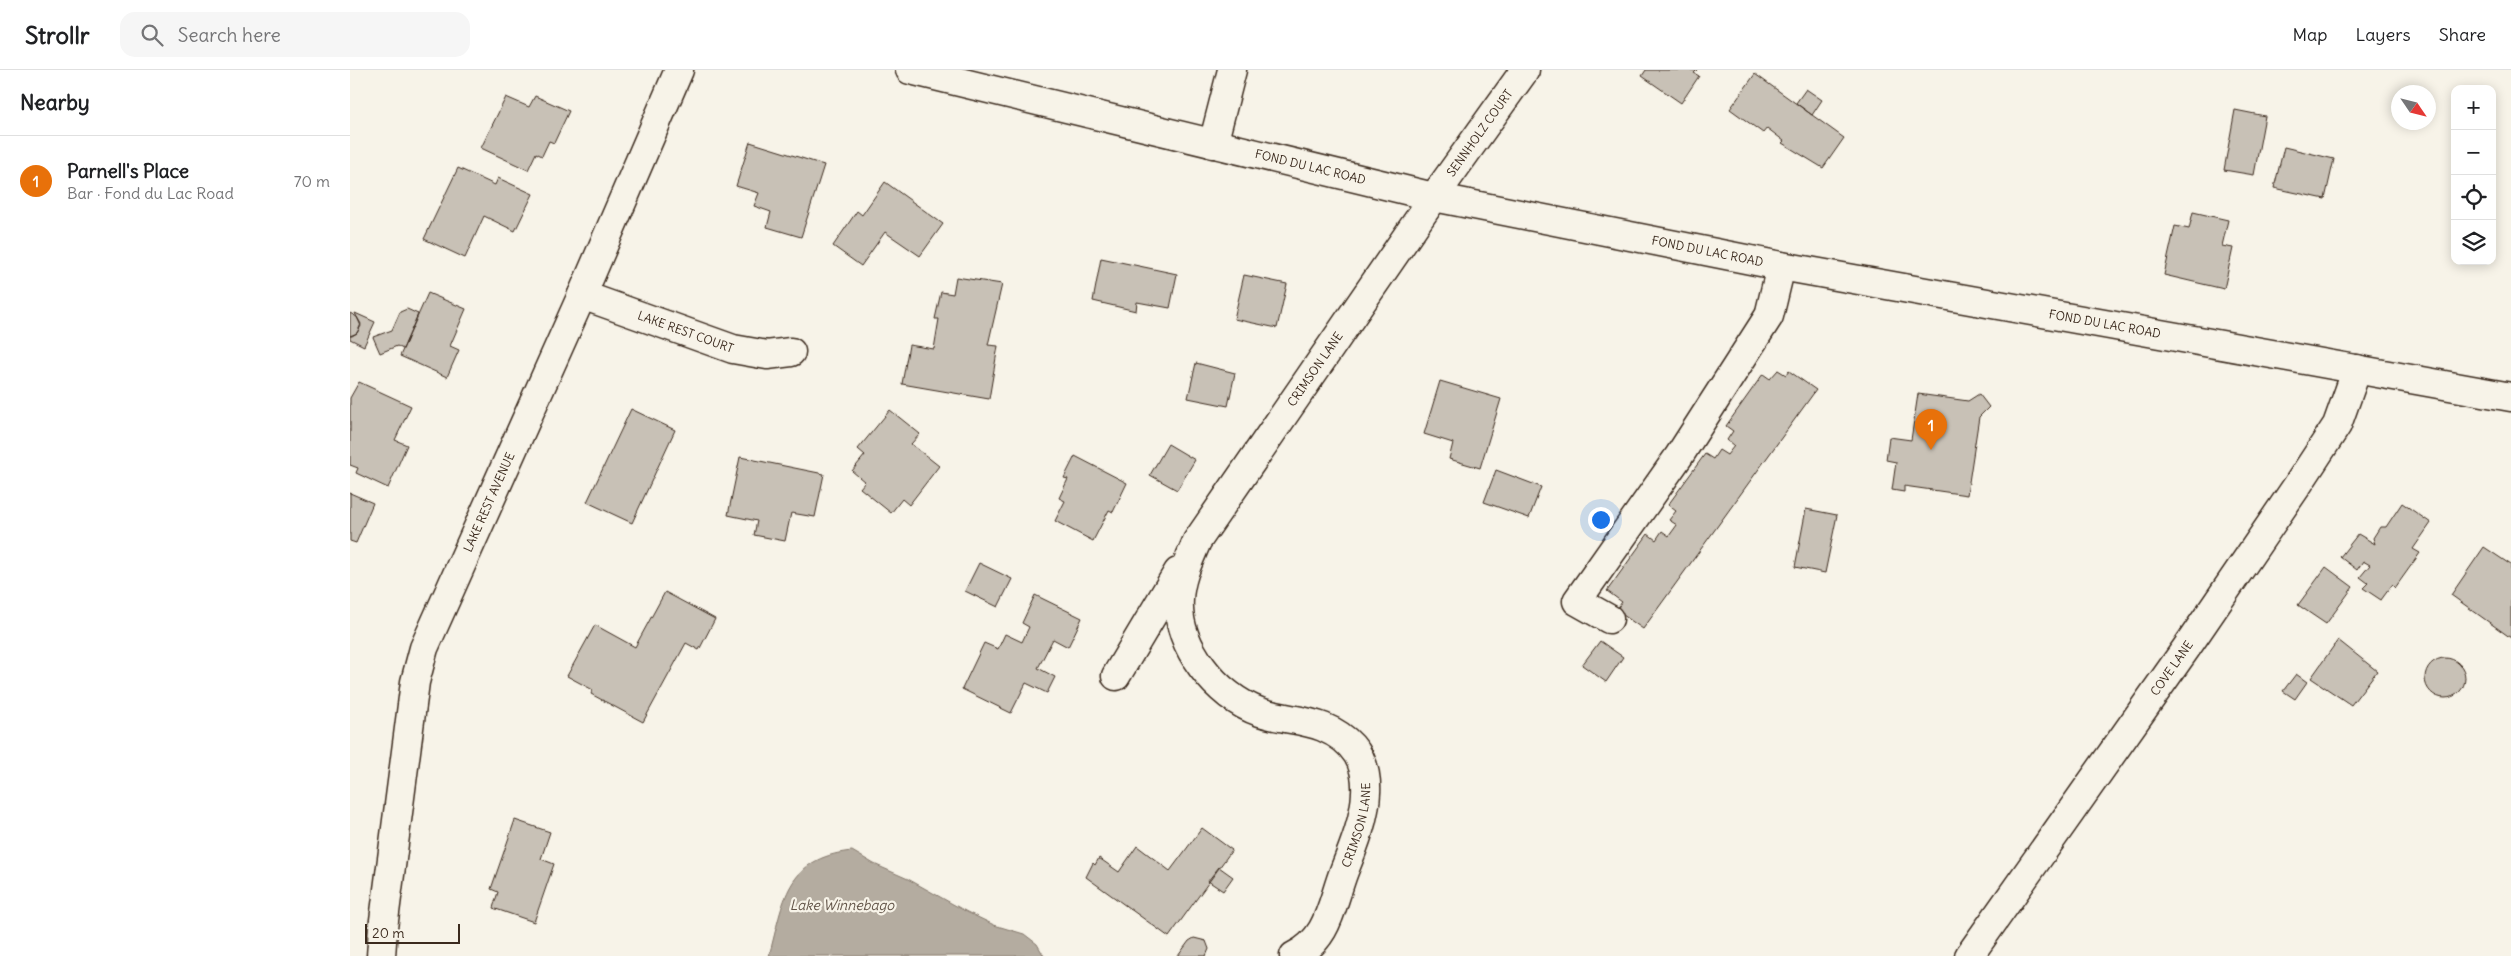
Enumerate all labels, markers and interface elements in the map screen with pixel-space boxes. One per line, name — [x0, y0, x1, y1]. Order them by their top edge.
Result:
search box — [120, 12, 470, 57]
text: Strollr — [25, 20, 90, 50]
icon: search — [138, 21, 166, 49]
text: Search here — [178, 23, 281, 47]
text: Map — [2292, 23, 2327, 46]
text: Layers — [2355, 23, 2411, 46]
text: Share — [2439, 23, 2486, 46]
north arrow — [2391, 85, 2436, 130]
map controls — [2451, 85, 2496, 265]
button: + — [2451, 85, 2496, 130]
street label: SENNHOLZ COURT — [1443, 86, 1516, 179]
text: Nearby — [20, 89, 90, 116]
button: − — [2451, 130, 2496, 175]
street label: FOND DU LAC ROAD — [1254, 146, 1367, 187]
text: Parnell's Place — [67, 159, 189, 183]
text: 1 — [33, 171, 39, 191]
text: 70 m — [294, 171, 330, 191]
button: locate — [2451, 175, 2496, 220]
text: Bar · Fond du Lac Road — [67, 183, 234, 203]
button: layers — [2451, 220, 2496, 265]
street label: FOND DU LAC ROAD — [1650, 232, 1765, 269]
street label: FOND DU LAC ROAD — [2048, 306, 2162, 341]
street label: LAKE REST COURT — [636, 308, 736, 356]
street label: CRIMSON LANE — [1284, 329, 1346, 409]
pin: 1 — [1915, 409, 1947, 450]
street label: LAKE REST AVENUE — [460, 450, 518, 554]
your location — [1588, 507, 1614, 533]
street label: COVE LANE — [2147, 638, 2196, 699]
street label: CRIMSON LANE — [1338, 782, 1373, 870]
water label: Lake Winnebago — [790, 896, 895, 914]
scale bar — [365, 921, 460, 944]
text: 20 m — [372, 924, 405, 942]

